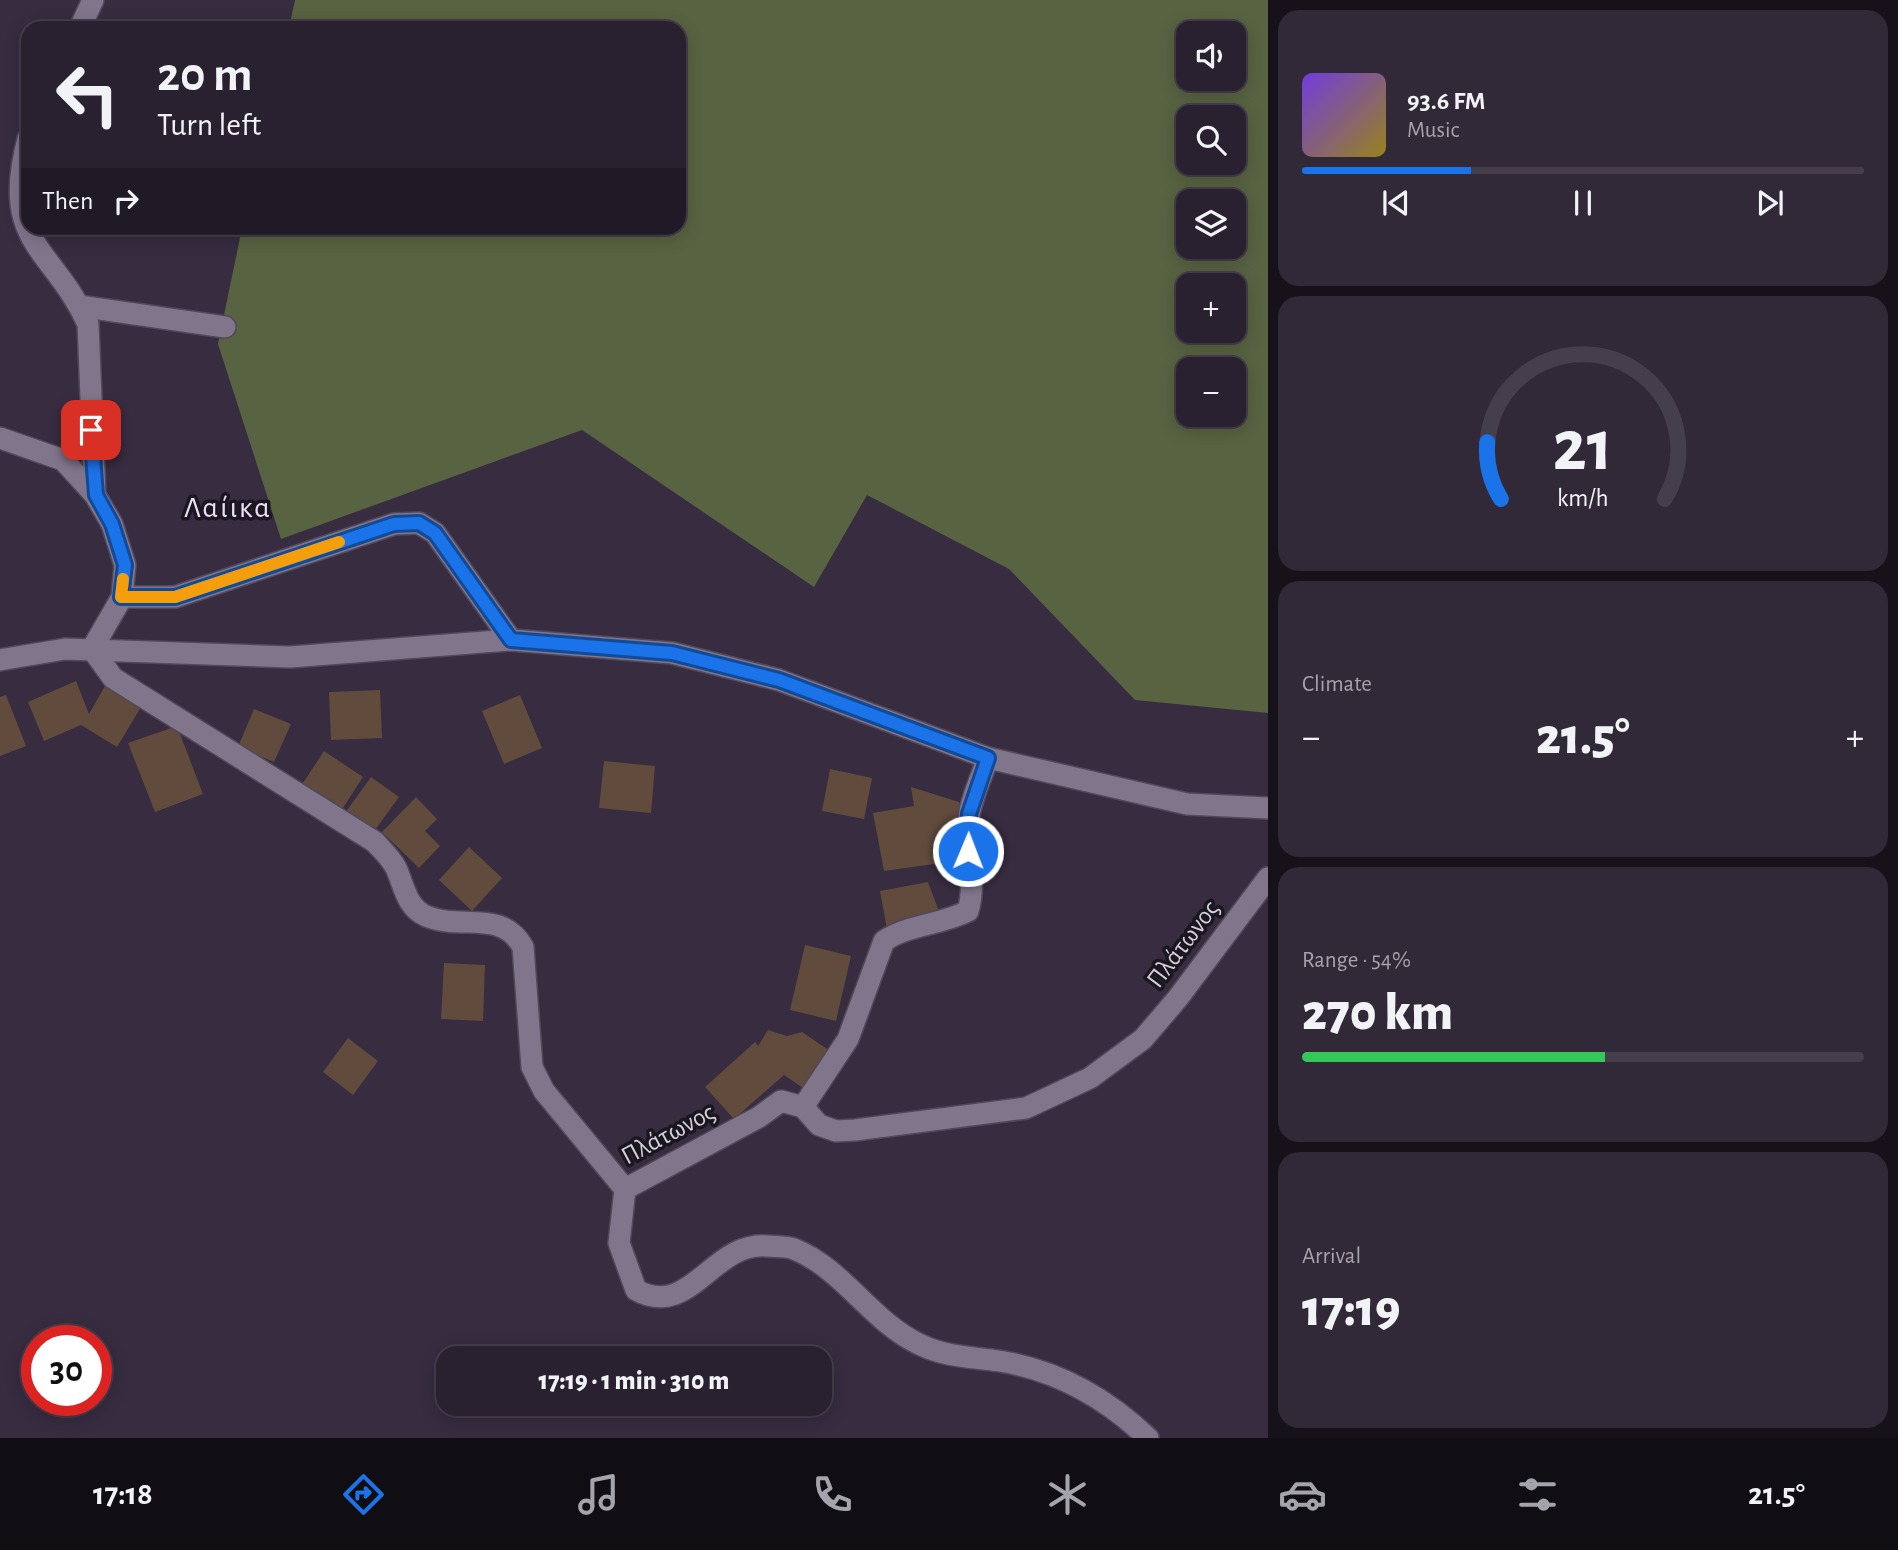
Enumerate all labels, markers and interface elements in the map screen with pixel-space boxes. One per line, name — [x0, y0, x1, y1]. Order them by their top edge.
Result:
map controls — [1176, 21, 1246, 427]
button: sound — [1176, 21, 1246, 91]
icon: left — [42, 49, 133, 140]
text: 20 m — [157, 51, 253, 100]
text: 93.6 FM — [1407, 88, 1486, 114]
button: search — [1176, 105, 1246, 175]
text: Turn left — [157, 109, 261, 141]
text: Music — [1407, 119, 1459, 142]
icon: right — [107, 182, 145, 220]
icon: previous — [1377, 184, 1415, 222]
icon: pause — [1564, 184, 1602, 222]
icon: next — [1751, 184, 1789, 222]
text: Then — [42, 188, 93, 214]
button: layers — [1176, 189, 1246, 259]
button: + — [1176, 273, 1246, 343]
button: − — [1176, 357, 1246, 427]
pin — [61, 400, 121, 460]
icon: arrive — [72, 411, 110, 449]
text: 21 — [1553, 412, 1613, 485]
text: km/h — [1557, 486, 1609, 511]
district label: Λαίικα — [184, 493, 272, 523]
text: Climate — [1302, 673, 1372, 696]
text: 21.5° — [1536, 711, 1630, 763]
text: − — [1302, 719, 1320, 757]
text: + — [1846, 719, 1864, 757]
position arrow — [931, 814, 1005, 888]
street label: Πλάτωνος — [1142, 896, 1224, 992]
text: Range · 54% — [1302, 949, 1411, 972]
text: 270 km — [1302, 987, 1453, 1039]
street label: Πλάτωνος — [617, 1099, 719, 1169]
text: Arrival — [1302, 1245, 1361, 1268]
text: 17:19 — [1302, 1283, 1400, 1335]
speed limit sign: 30 — [21, 1325, 112, 1416]
text: 17:19 · 1 min · 310 m — [539, 1368, 729, 1394]
icon: directions — [339, 1470, 388, 1519]
icon: music — [574, 1470, 623, 1519]
icon: phone — [808, 1470, 857, 1519]
icon: climate — [1043, 1470, 1092, 1519]
icon: car — [1278, 1470, 1327, 1519]
icon: filters — [1513, 1470, 1562, 1519]
text: 17:18 — [93, 1478, 153, 1510]
text: 21.5° — [1748, 1478, 1805, 1510]

